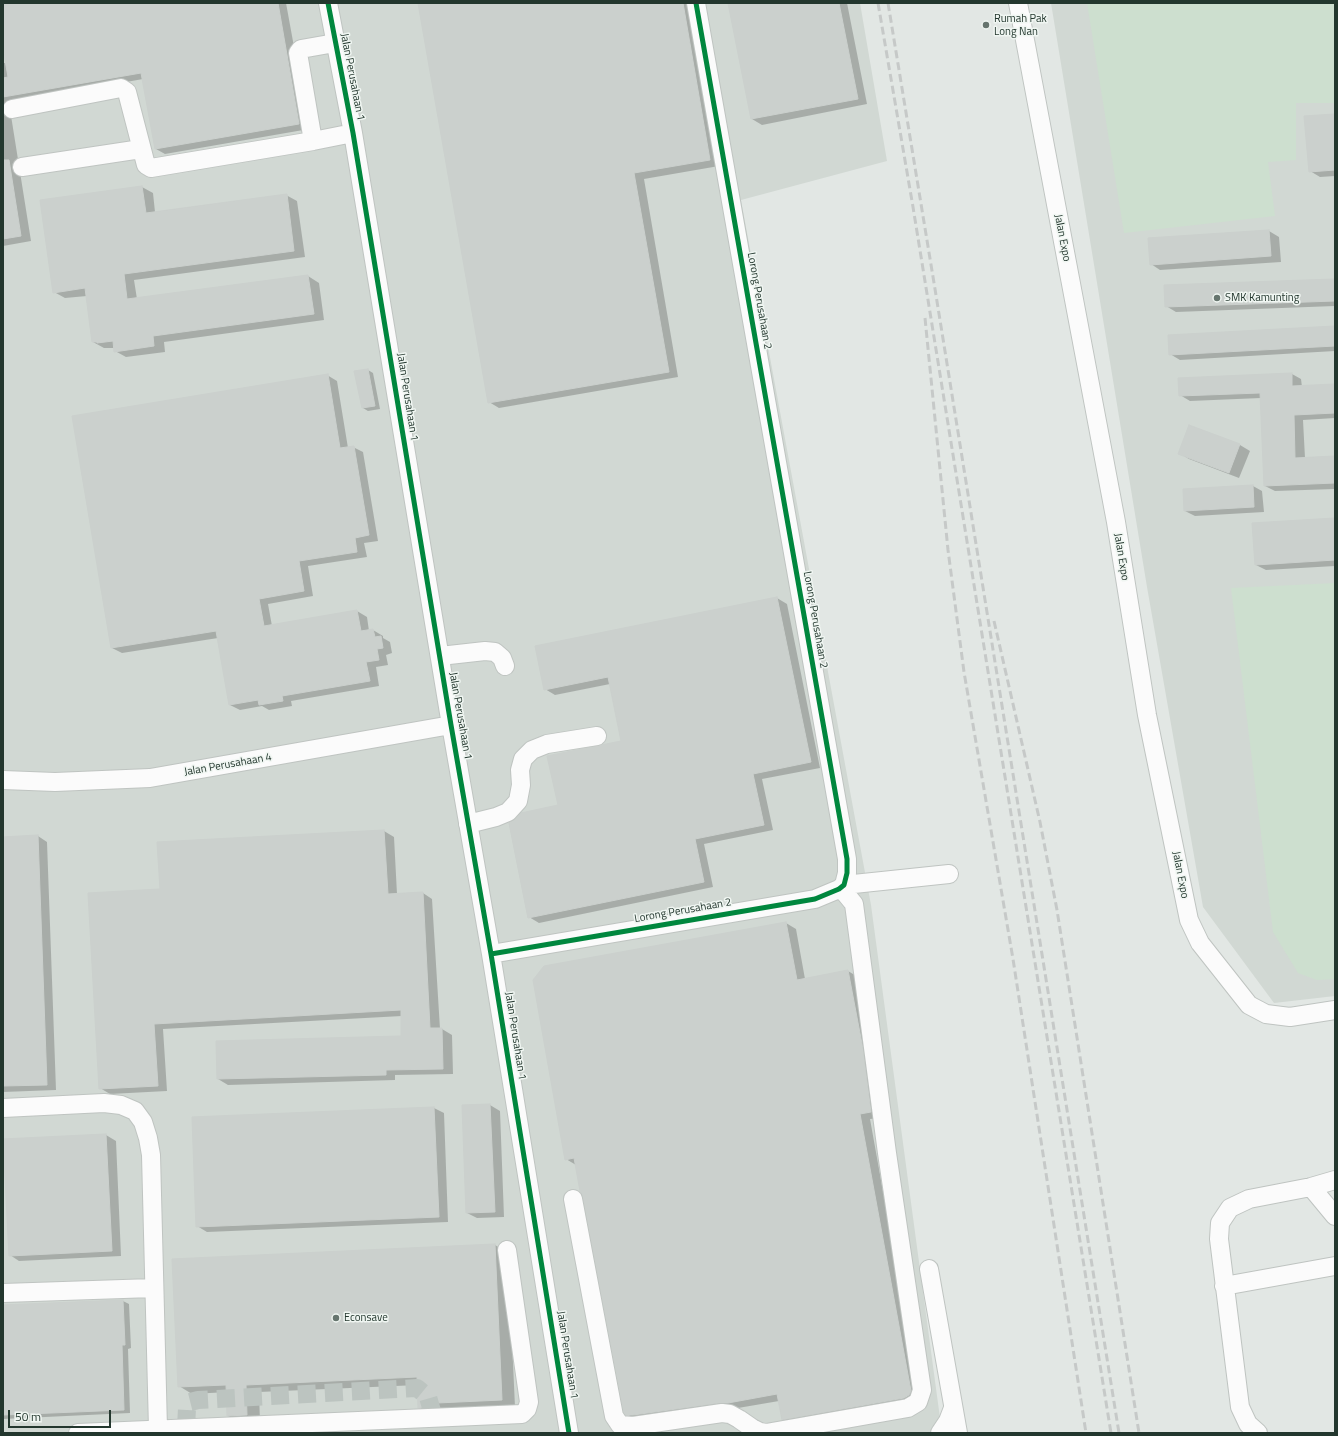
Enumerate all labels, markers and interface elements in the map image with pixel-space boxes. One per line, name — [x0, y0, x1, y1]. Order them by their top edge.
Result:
place label: Rumah Pak Long Nan — [994, 12, 1047, 38]
marker: Rumah Pak Long Nan — [981, 20, 991, 30]
street label: Jalan Perusahaan 1 — [337, 32, 367, 122]
street label: Jalan Expo — [1051, 213, 1073, 263]
street label: Lorong Perusahaan 2 — [744, 251, 774, 351]
place label: SMK Kamunting — [1225, 291, 1299, 305]
marker: SMK Kamunting — [1212, 293, 1222, 303]
street label: Jalan Perusahaan 1 — [394, 352, 420, 442]
street label: Jalan Expo — [1111, 532, 1131, 582]
street label: Lorong Perusahaan 2 — [800, 570, 830, 670]
street label: Jalan Perusahaan 1 — [446, 671, 474, 761]
street label: Jalan Perusahaan 4 — [183, 751, 273, 779]
street label: Jalan Expo — [1169, 850, 1191, 900]
street label: Lorong Perusahaan 2 — [633, 896, 733, 926]
street label: Jalan Perusahaan 1 — [502, 991, 528, 1081]
street label: Jalan Perusahaan 1 — [554, 1310, 580, 1400]
place label: Econsave — [344, 1311, 388, 1325]
marker: Econsave — [331, 1313, 341, 1323]
scale bar — [10, 1402, 113, 1428]
text: 50 m — [15, 1407, 41, 1426]

